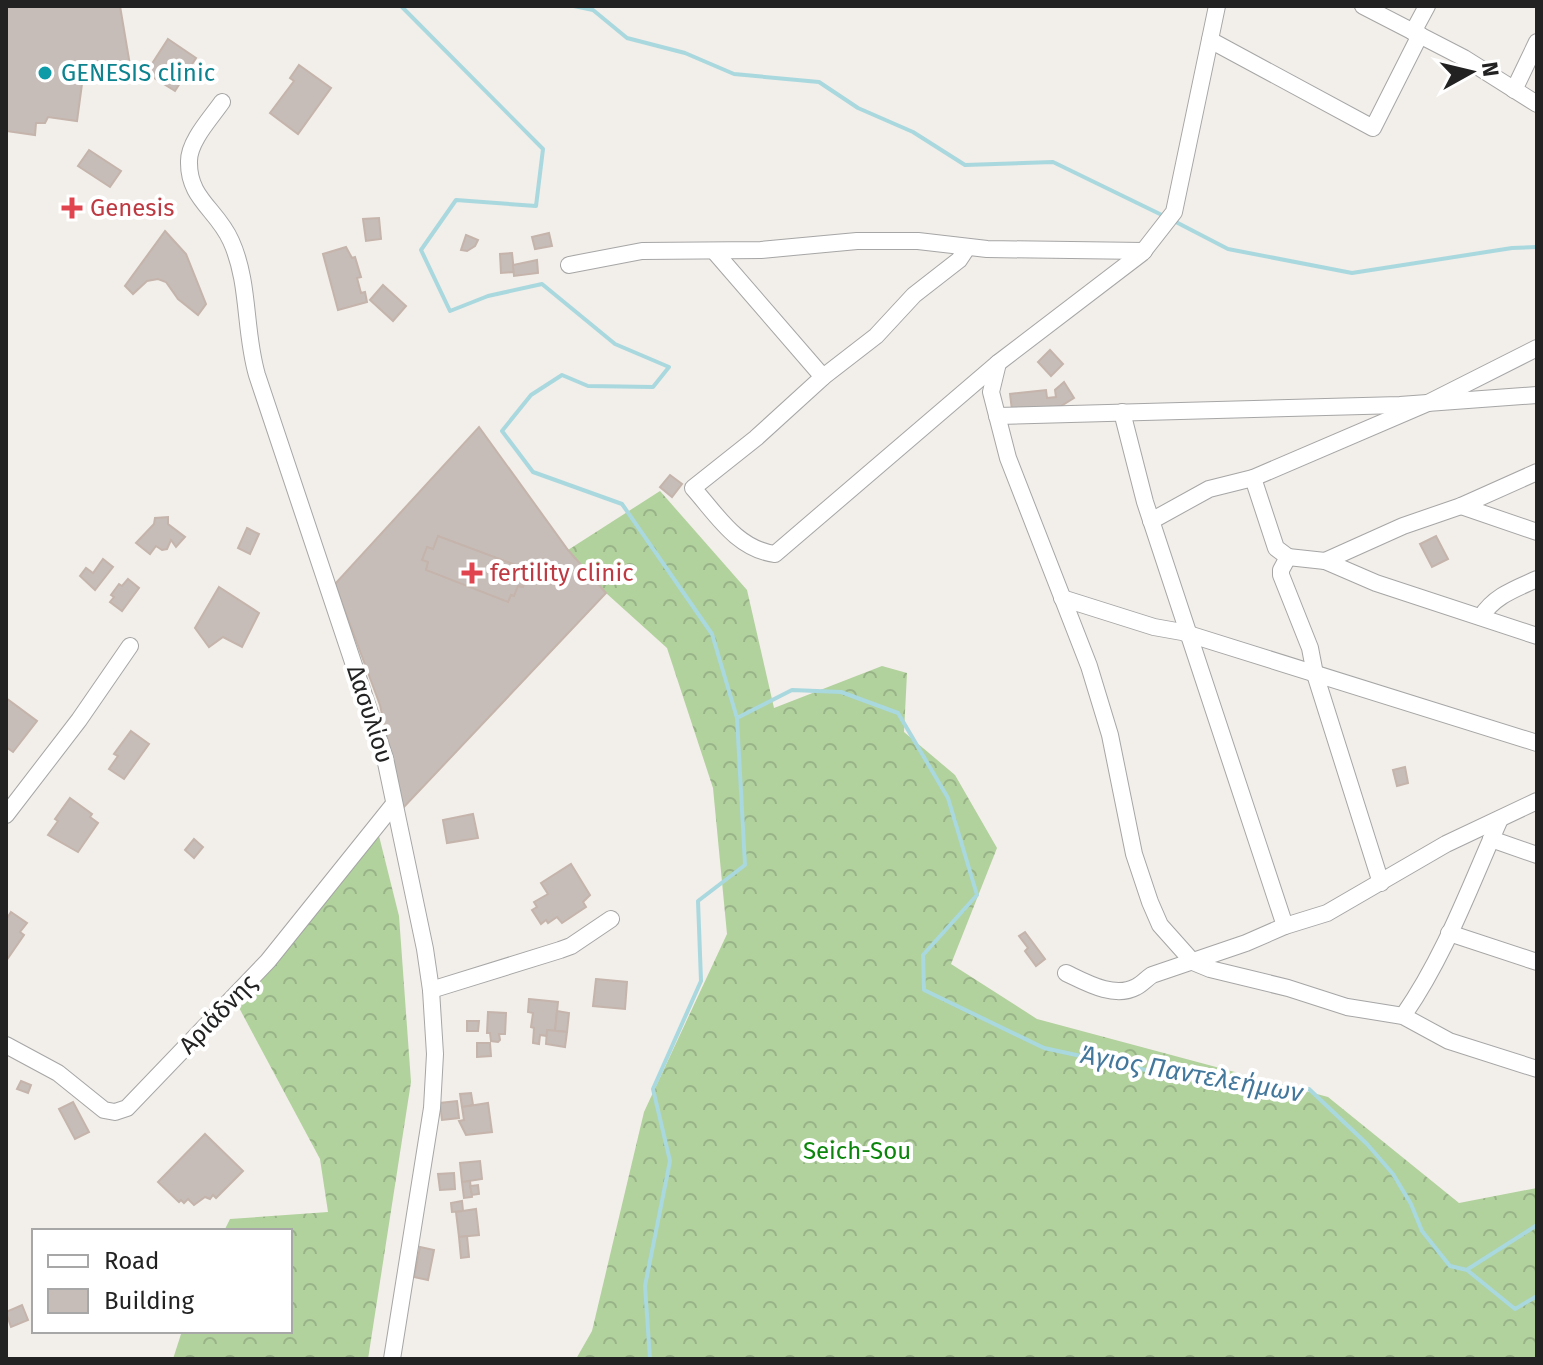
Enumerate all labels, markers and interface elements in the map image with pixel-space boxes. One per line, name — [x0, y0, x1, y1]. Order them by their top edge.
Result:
north arrow — [1431, 32, 1511, 112]
place label: GENESIS clinic — [61, 59, 215, 87]
text: N — [1476, 60, 1505, 78]
marker: GENESIS clinic — [36, 64, 54, 82]
place label: Genesis — [90, 194, 175, 222]
marker: Genesis — [61, 197, 83, 219]
place label: fertility clinic — [490, 559, 634, 587]
marker: fertility clinic — [461, 562, 483, 584]
street label: Δασυλίου — [341, 661, 399, 767]
street label: Αριάδνης — [173, 969, 263, 1059]
water label: Άγιος Παντελεήμων — [1078, 1039, 1307, 1109]
park label: Seich-Sou — [803, 1137, 911, 1165]
legend — [32, 1229, 292, 1333]
text: Road — [104, 1247, 159, 1275]
text: Building — [104, 1287, 194, 1315]

